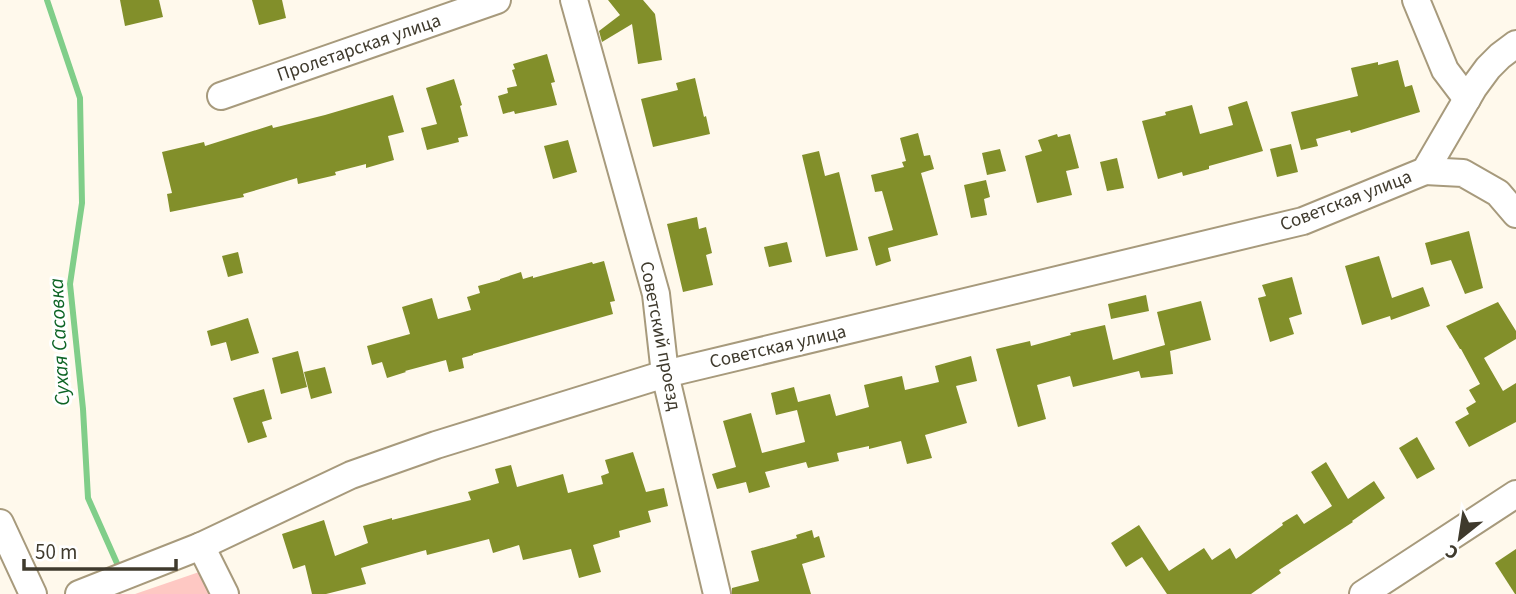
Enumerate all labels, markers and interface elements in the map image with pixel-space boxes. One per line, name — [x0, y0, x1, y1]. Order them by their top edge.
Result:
street label: Пролетарская улица — [273, 7, 445, 89]
street label: Советская улица — [1276, 163, 1416, 239]
street label: Советский проезд — [632, 259, 688, 413]
water label: Сухая Сасовка — [41, 277, 77, 407]
street label: Советская улица — [707, 318, 849, 376]
north arrow — [1425, 503, 1495, 573]
scale bar — [24, 528, 177, 572]
text: 50 m — [35, 537, 77, 567]
text: С — [1441, 537, 1464, 566]

